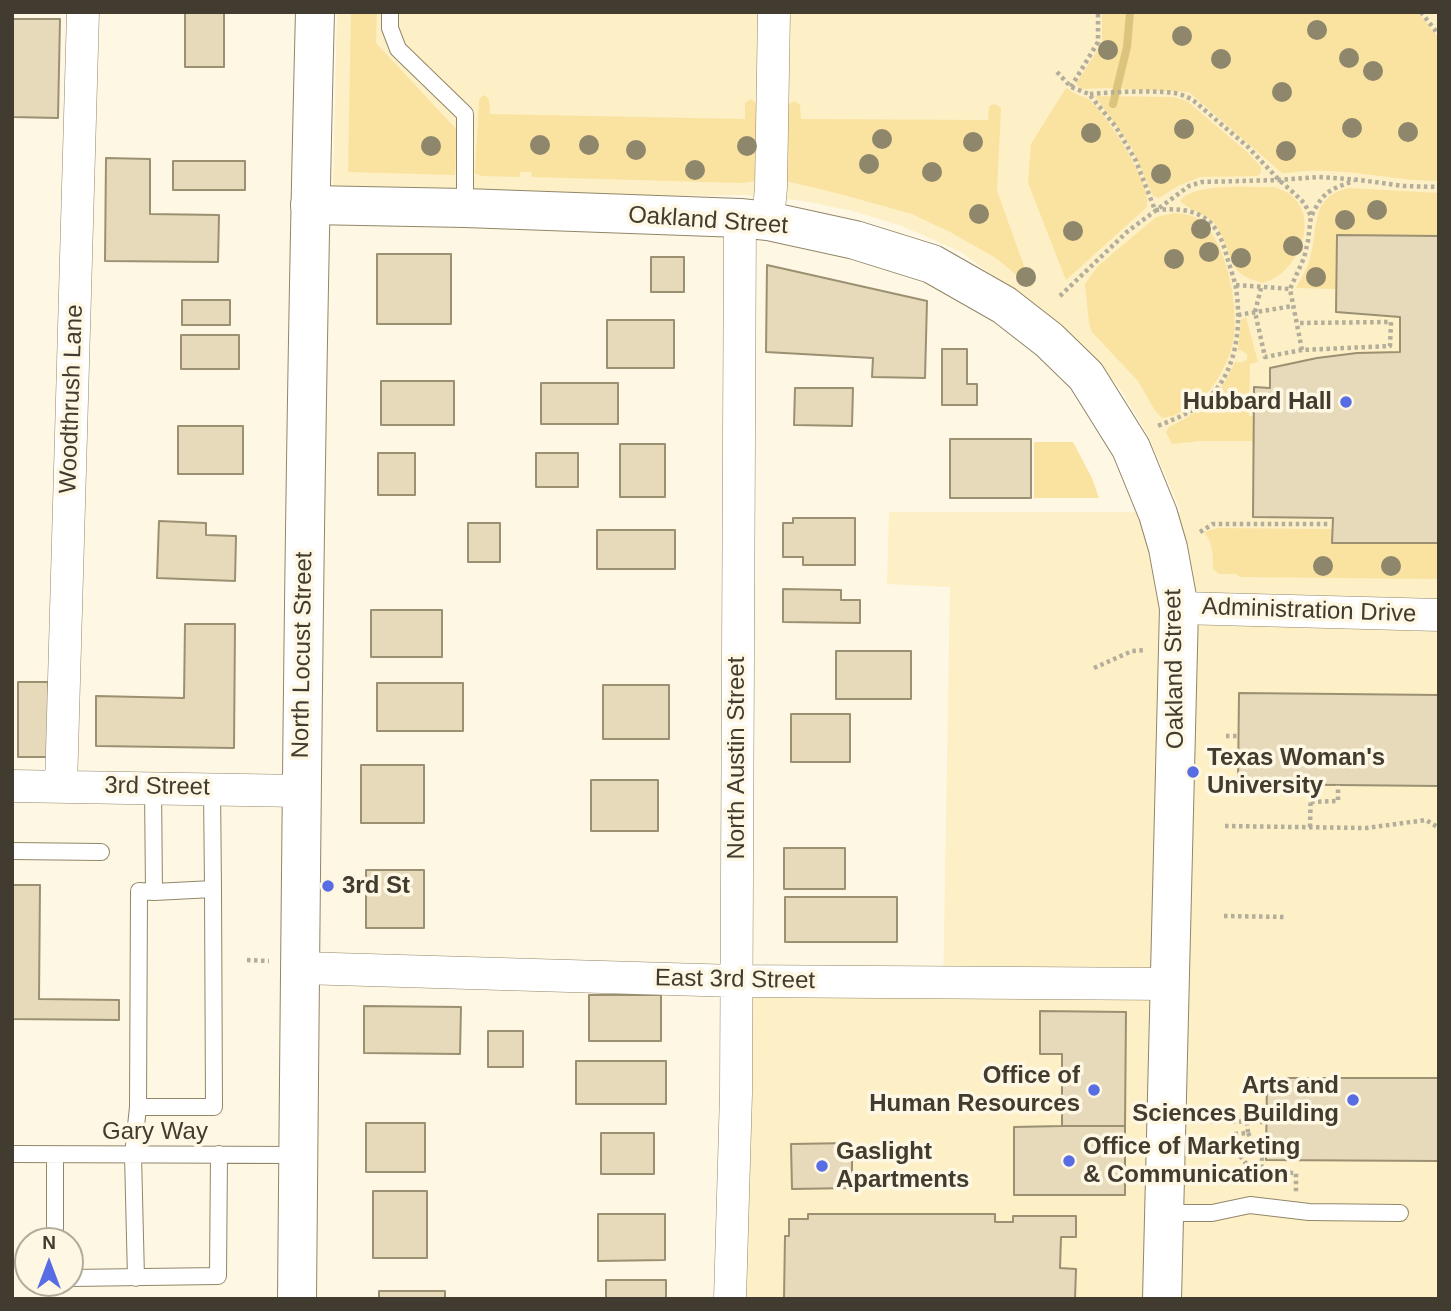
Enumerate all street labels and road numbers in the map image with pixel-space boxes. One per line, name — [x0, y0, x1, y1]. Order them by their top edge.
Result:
street label: Oakland Street — [627, 201, 789, 241]
street label: Woodthrush Lane — [54, 304, 90, 494]
street label: North Locust Street — [287, 551, 319, 759]
street label: Oakland Street — [1159, 589, 1191, 749]
street label: Administration Drive — [1201, 593, 1417, 629]
street label: North Austin Street — [723, 657, 751, 859]
street label: 3rd Street — [104, 772, 210, 802]
street label: East 3rd Street — [655, 964, 815, 996]
street label: Gary Way — [102, 1118, 208, 1146]

